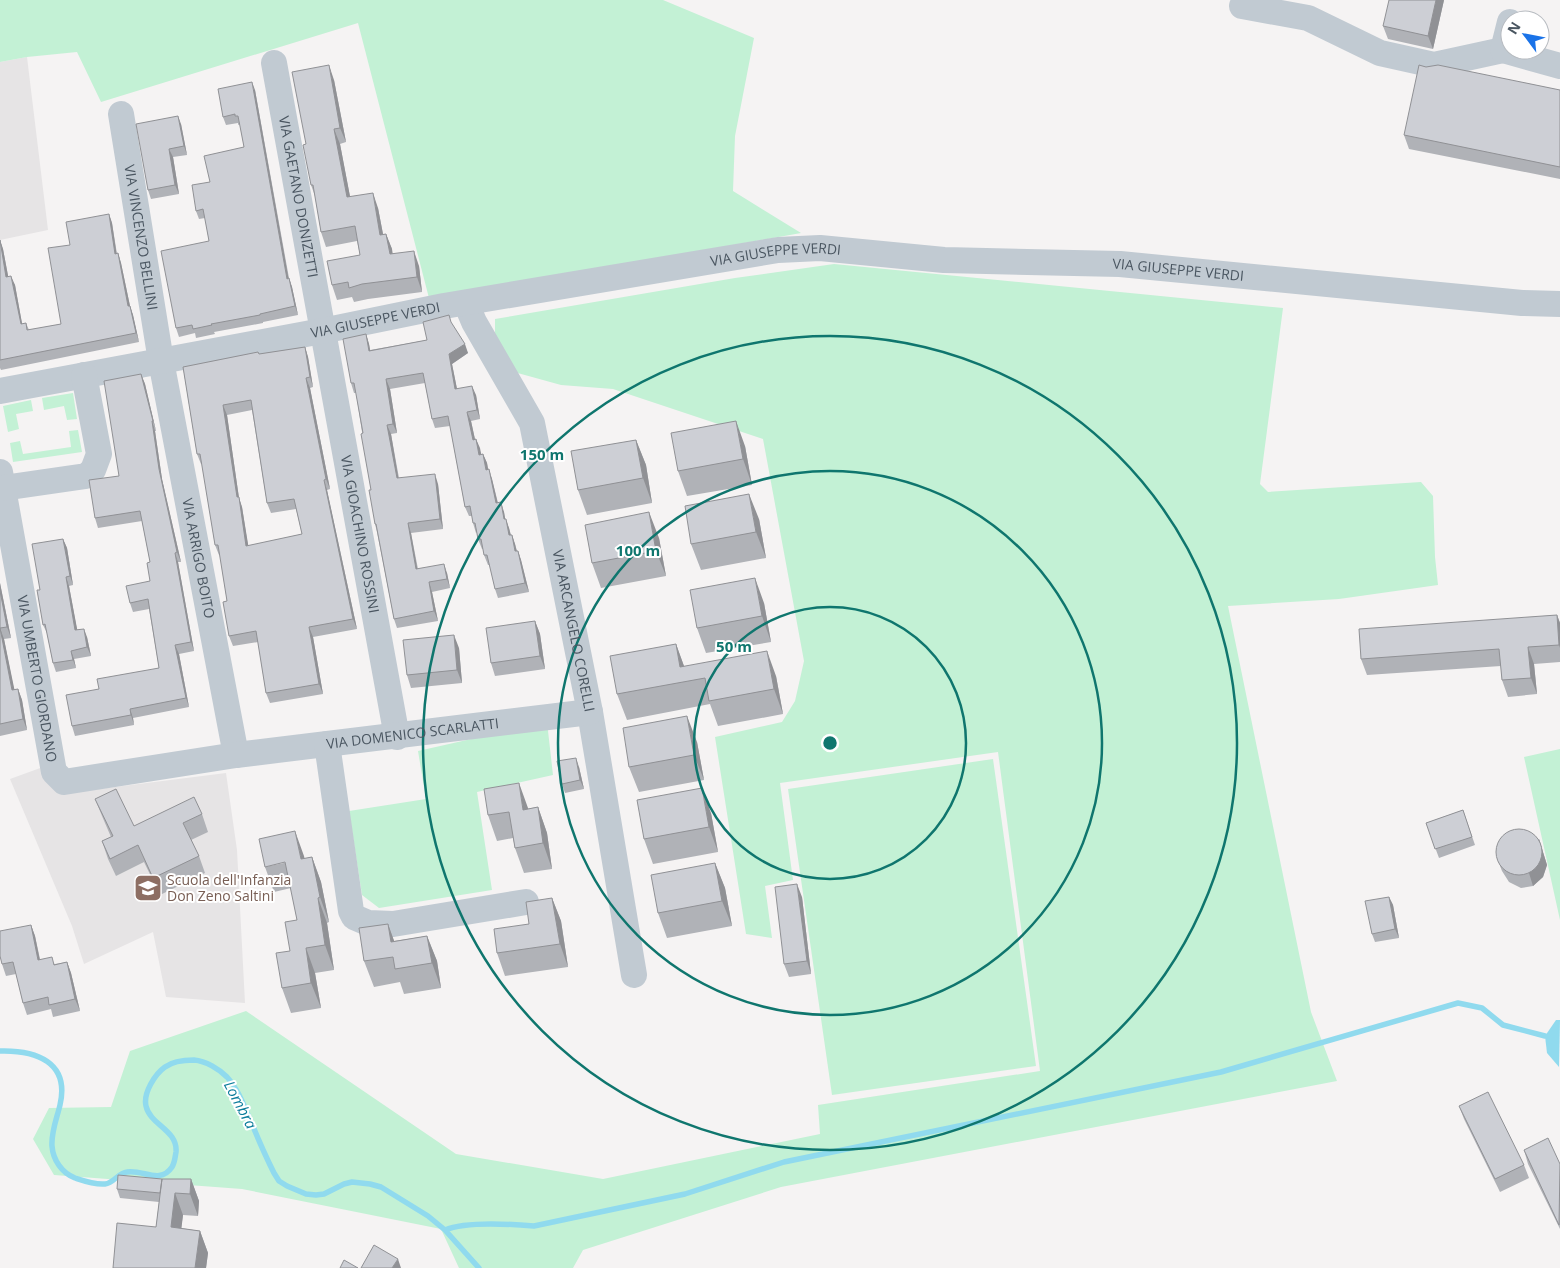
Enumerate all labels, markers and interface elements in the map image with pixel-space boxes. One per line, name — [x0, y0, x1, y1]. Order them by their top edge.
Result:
north arrow — [1500, 10, 1550, 60]
text: N — [1502, 18, 1525, 38]
street label: VIA GAETANO DONIZETTI — [275, 114, 323, 279]
street label: VIA VINCENZO BELLINI — [120, 163, 163, 311]
street label: VIA GIUSEPPE VERDI — [709, 238, 842, 270]
street label: VIA GIUSEPPE VERDI — [1113, 254, 1245, 285]
street label: VIA GIUSEPPE VERDI — [309, 297, 442, 342]
text: 150 m — [520, 444, 564, 464]
street label: VIA GIOACHINO ROSSINI — [337, 454, 384, 615]
street label: VIA ARRIGO BOITO — [178, 496, 220, 620]
text: 100 m — [616, 540, 660, 560]
street label: VIA ARCANGELO CORELLI — [549, 548, 600, 713]
street label: VIA UMBERTO GIORDANO — [13, 594, 62, 764]
text: 50 m — [716, 636, 752, 656]
street label: VIA DOMENICO SCARLATTI — [325, 713, 500, 753]
centre of rings — [821, 734, 839, 752]
place label: Scuola dell'Infanzia Don Zeno Saltini — [167, 870, 291, 905]
school or university icon: Scuola dell'Infanzia Don Zeno Saltini — [133, 873, 163, 903]
water label: Lombra — [220, 1077, 262, 1133]

